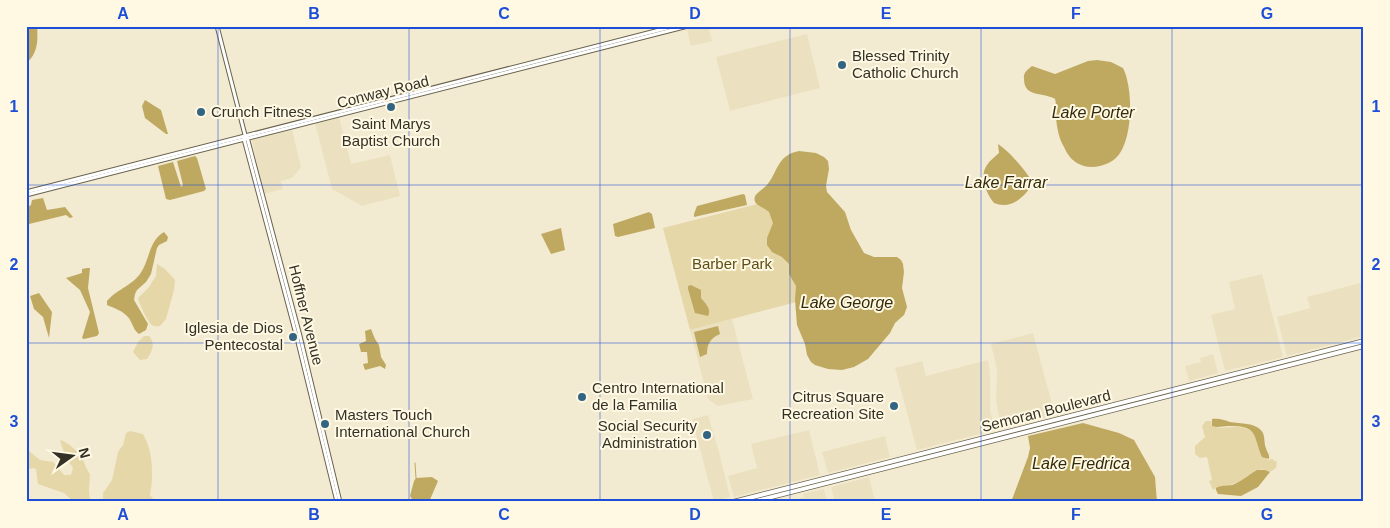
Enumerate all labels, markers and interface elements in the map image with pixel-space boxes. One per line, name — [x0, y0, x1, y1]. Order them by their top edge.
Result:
text: A — [117, 5, 129, 22]
text: B — [308, 5, 320, 22]
text: C — [498, 5, 510, 22]
text: D — [689, 5, 701, 22]
text: E — [881, 5, 892, 22]
text: F — [1071, 5, 1081, 22]
text: G — [1261, 5, 1273, 22]
place label: Blessed Trinity Catholic Church — [852, 47, 959, 81]
marker: Blessed Trinity Catholic Church — [836, 59, 848, 71]
street label: Conway Road — [335, 72, 431, 111]
text: 1 — [10, 98, 19, 115]
text: 1 — [1372, 98, 1381, 115]
marker: Saint Marys Baptist Church — [385, 101, 397, 113]
place label: Crunch Fitness — [211, 103, 312, 120]
water label: Lake Porter — [1052, 104, 1135, 121]
marker: Crunch Fitness — [195, 106, 207, 118]
place label: Saint Marys Baptist Church — [342, 115, 440, 149]
water label: Lake Farrar — [965, 174, 1048, 191]
park label: Barber Park — [692, 255, 773, 272]
text: 2 — [10, 256, 19, 273]
text: 2 — [1372, 256, 1381, 273]
street label: Hoffner Avenue — [286, 263, 327, 367]
water label: Lake George — [801, 294, 893, 311]
place label: Iglesia de Dios Pentecostal — [185, 319, 283, 353]
marker: Iglesia de Dios Pentecostal — [287, 331, 299, 343]
place label: Centro International de la Familia — [592, 379, 724, 413]
street label: Semoran Boulevard — [980, 386, 1112, 435]
place label: Citrus Square Recreation Site — [781, 388, 884, 422]
marker: Centro International de la Familia — [576, 391, 588, 403]
marker: Citrus Square Recreation Site — [888, 400, 900, 412]
place label: Masters Touch International Church — [335, 406, 470, 440]
text: 3 — [10, 413, 19, 430]
text: 3 — [1372, 413, 1381, 430]
place label: Social Security Administration — [598, 417, 697, 451]
marker: Masters Touch International Church — [319, 418, 331, 430]
marker: Social Security Administration — [701, 429, 713, 441]
north arrow — [48, 430, 98, 480]
text: N — [76, 446, 94, 460]
water label: Lake Fredrica — [1032, 455, 1130, 472]
text: A — [117, 506, 129, 523]
text: B — [308, 506, 320, 523]
text: C — [498, 506, 510, 523]
text: D — [689, 506, 701, 523]
text: E — [881, 506, 892, 523]
text: F — [1071, 506, 1081, 523]
text: G — [1261, 506, 1273, 523]

